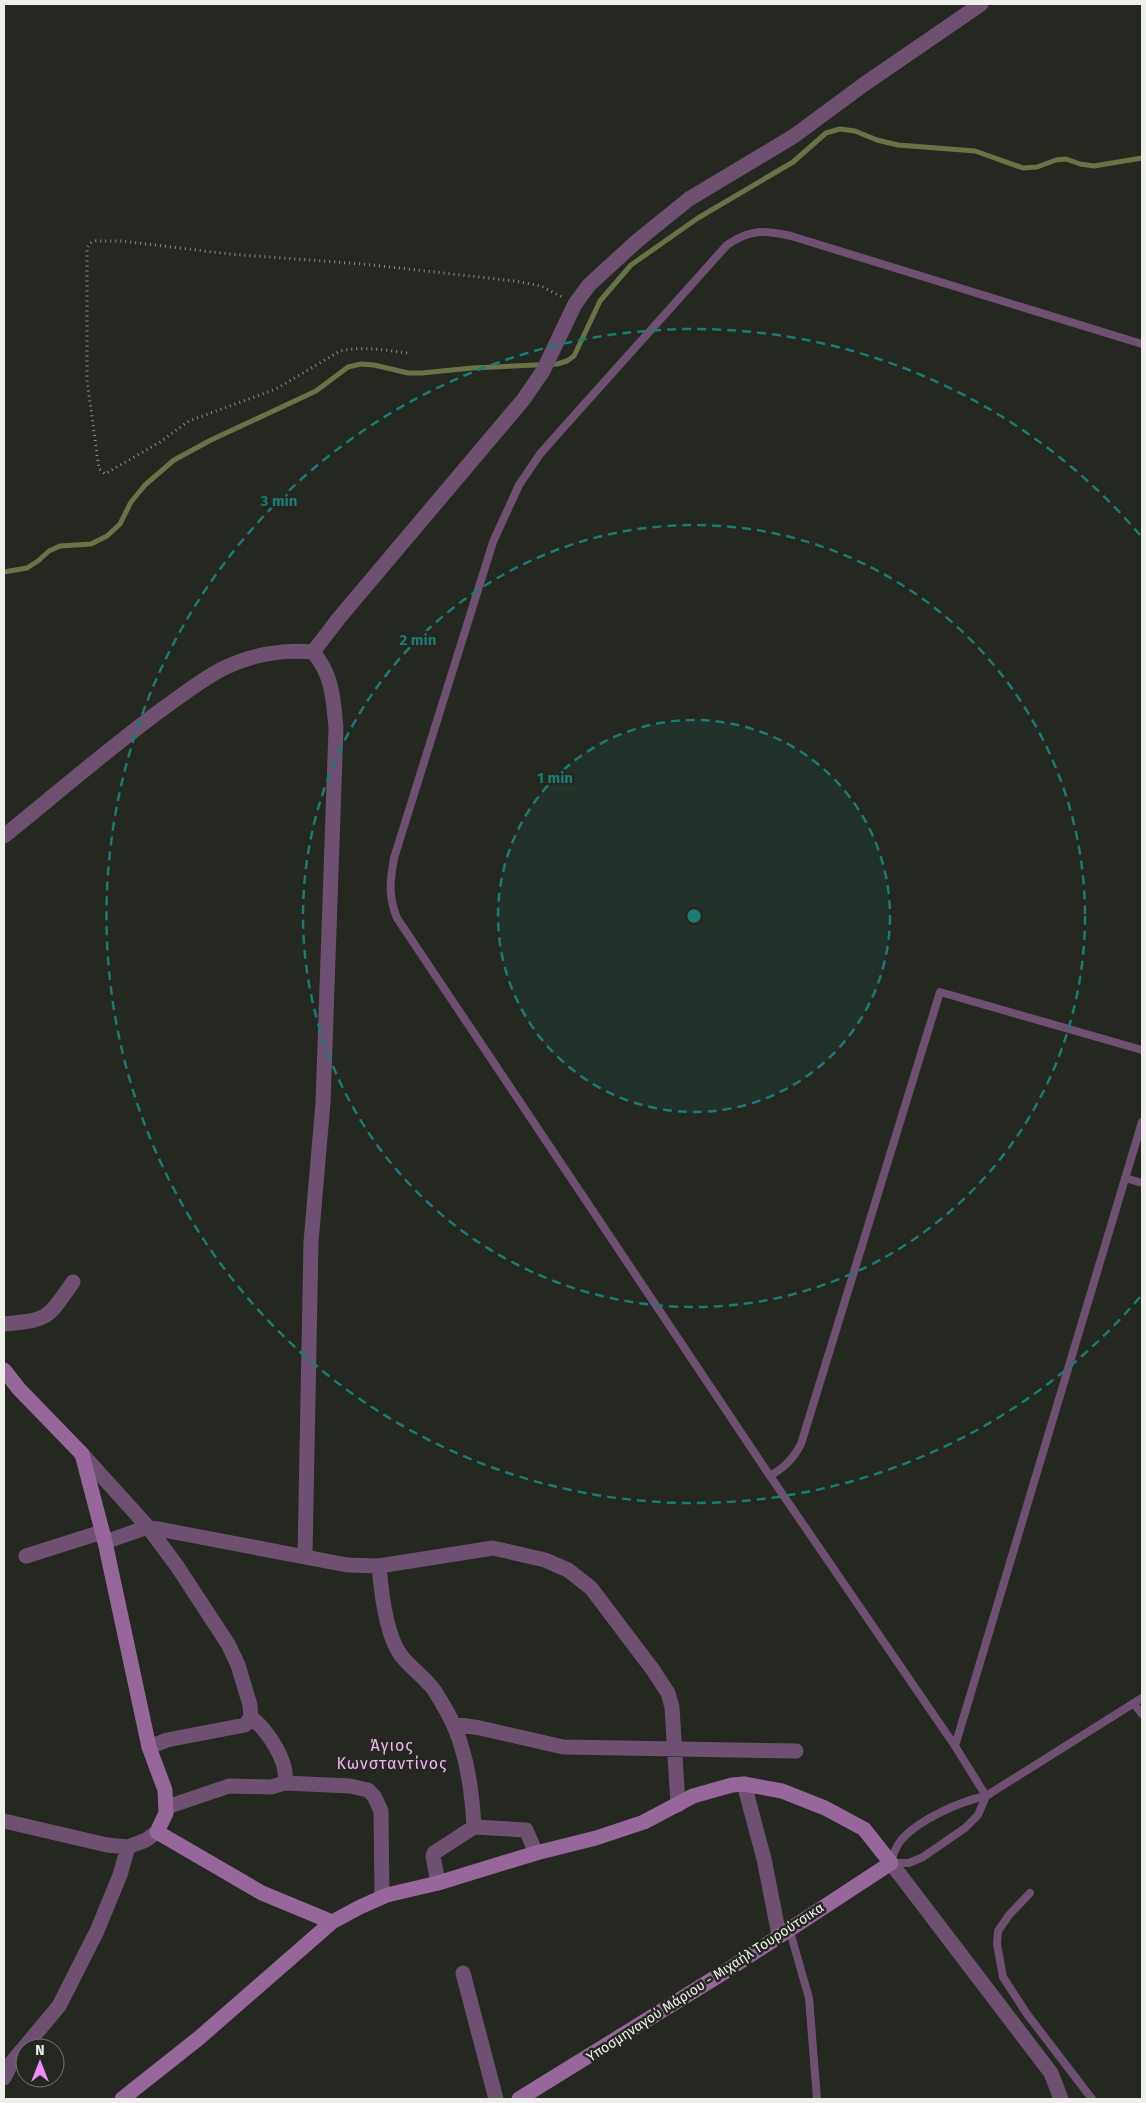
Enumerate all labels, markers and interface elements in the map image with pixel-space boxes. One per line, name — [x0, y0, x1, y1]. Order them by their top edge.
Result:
text: 3 min — [260, 492, 297, 510]
text: 2 min — [400, 631, 436, 649]
text: 1 min — [537, 769, 573, 787]
centre of rings — [685, 907, 703, 925]
district label: Άγιος Κωνσταντίνος — [336, 1736, 448, 1773]
street label: Υποσμηναγού Μάριου - Μιχαήλ Τουρούτσικα — [583, 1899, 827, 2066]
north arrow — [15, 2038, 65, 2088]
text: N — [35, 2042, 45, 2059]

